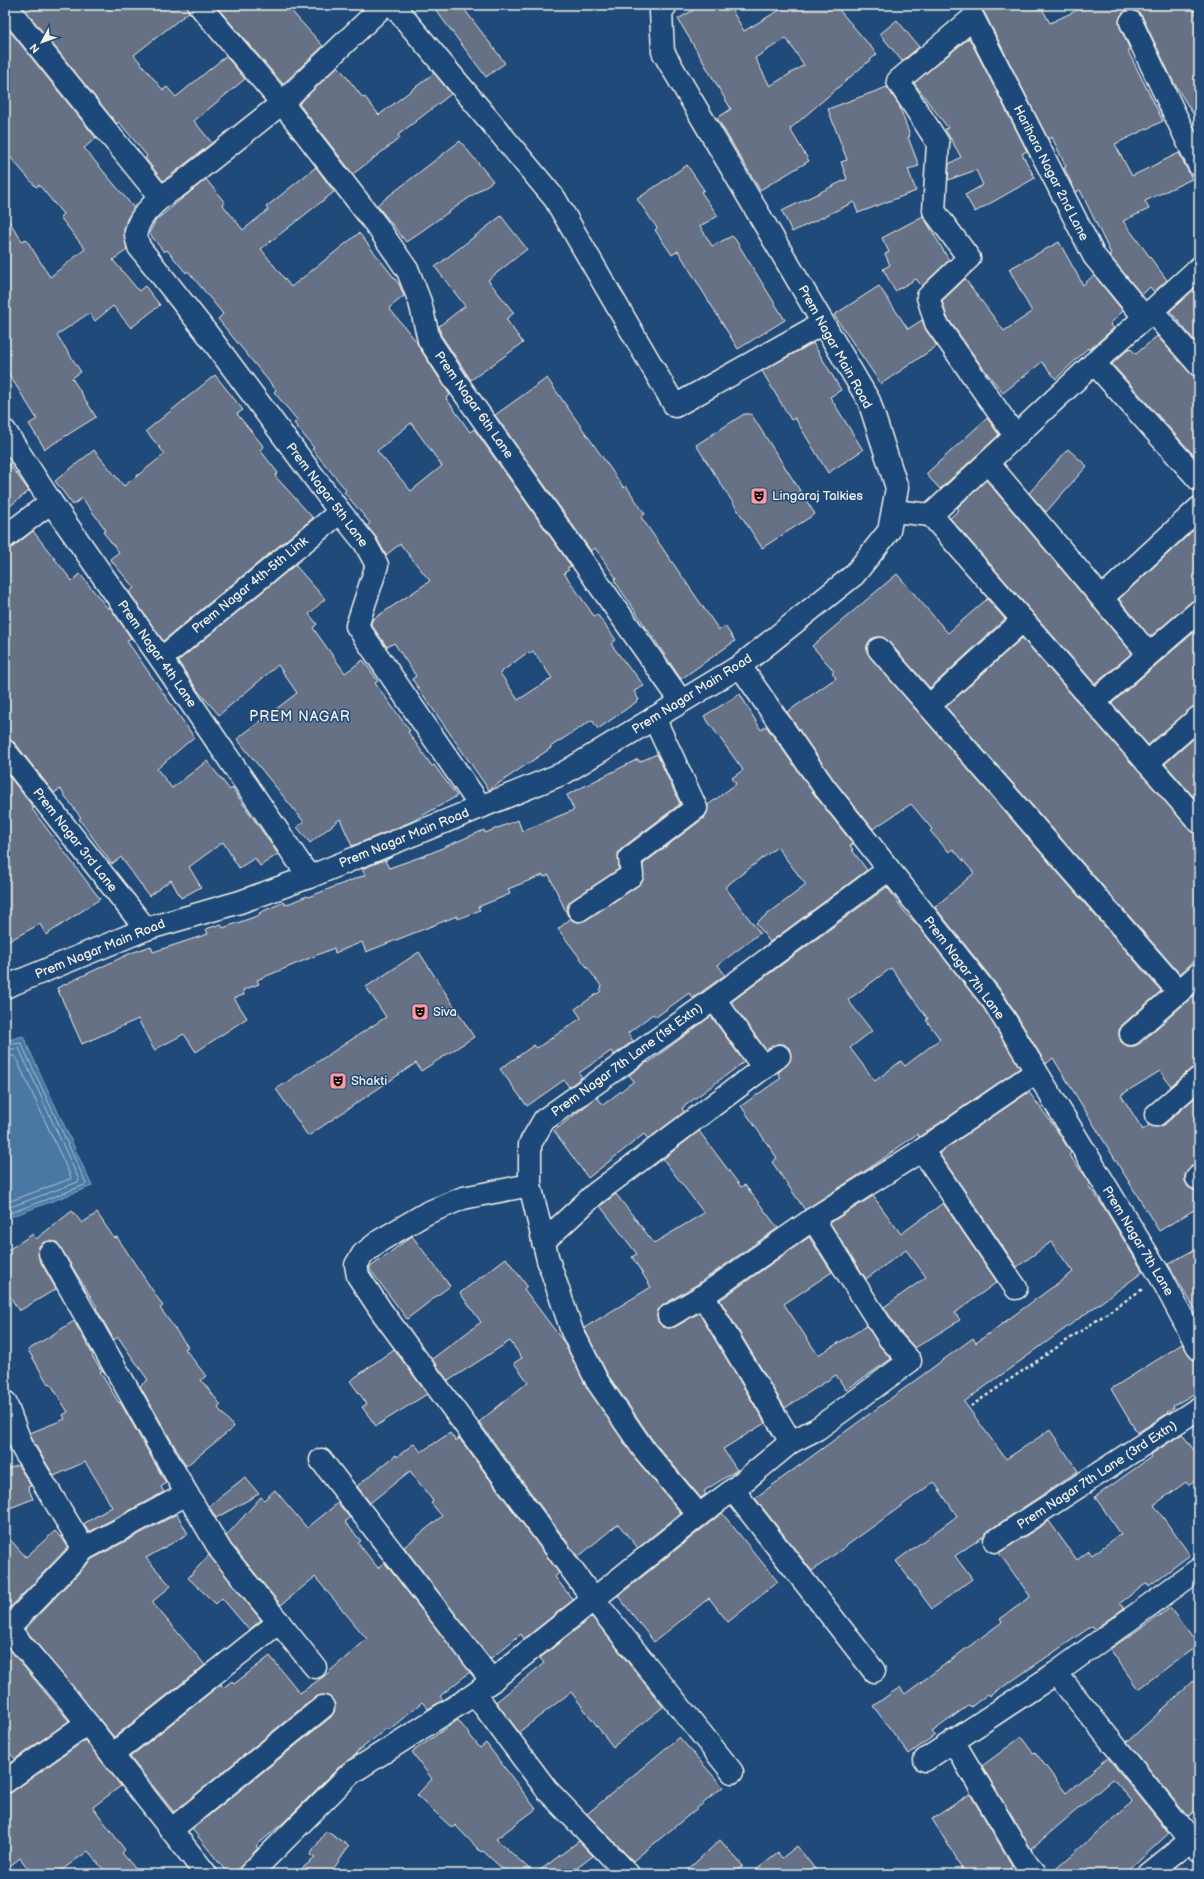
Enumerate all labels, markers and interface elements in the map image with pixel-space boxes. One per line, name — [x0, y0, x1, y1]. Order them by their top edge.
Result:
north arrow — [22, 22, 62, 62]
text: N — [27, 41, 42, 56]
street label: Harihara Nagar 2nd Lane — [1010, 102, 1092, 244]
street label: Prem Nagar Main Road — [794, 282, 876, 412]
street label: Prem Nagar 6th Lane — [431, 348, 517, 462]
street label: Prem Nagar 5th Lane — [283, 440, 372, 551]
theatre icon: Lingaraj Talkies — [749, 486, 769, 506]
place label: Lingaraj Talkies — [772, 488, 864, 504]
street label: Prem Nagar 4th-5th Link — [189, 533, 312, 637]
street label: Prem Nagar 4th Lane — [114, 597, 200, 711]
street label: Prem Nagar Main Road — [629, 650, 755, 738]
district label: PREM NAGAR — [249, 708, 351, 725]
street label: Prem Nagar 3rd Lane — [29, 785, 121, 895]
street label: Prem Nagar Main Road — [337, 805, 471, 871]
street label: Prem Nagar 7th Lane — [920, 913, 1008, 1023]
street label: Prem Nagar Main Road — [33, 916, 167, 982]
street label: Prem Nagar 7th Lane (1st Extn) — [548, 1000, 706, 1120]
theatre icon: Siva — [410, 1002, 430, 1022]
place label: Siva — [433, 1004, 457, 1020]
theatre icon: Shakti — [328, 1071, 348, 1091]
place label: Shakti — [351, 1073, 387, 1089]
street label: Prem Nagar 7th Lane — [1099, 1183, 1177, 1299]
street label: Prem Nagar 7th Lane (3rd Extn) — [1014, 1417, 1180, 1533]

